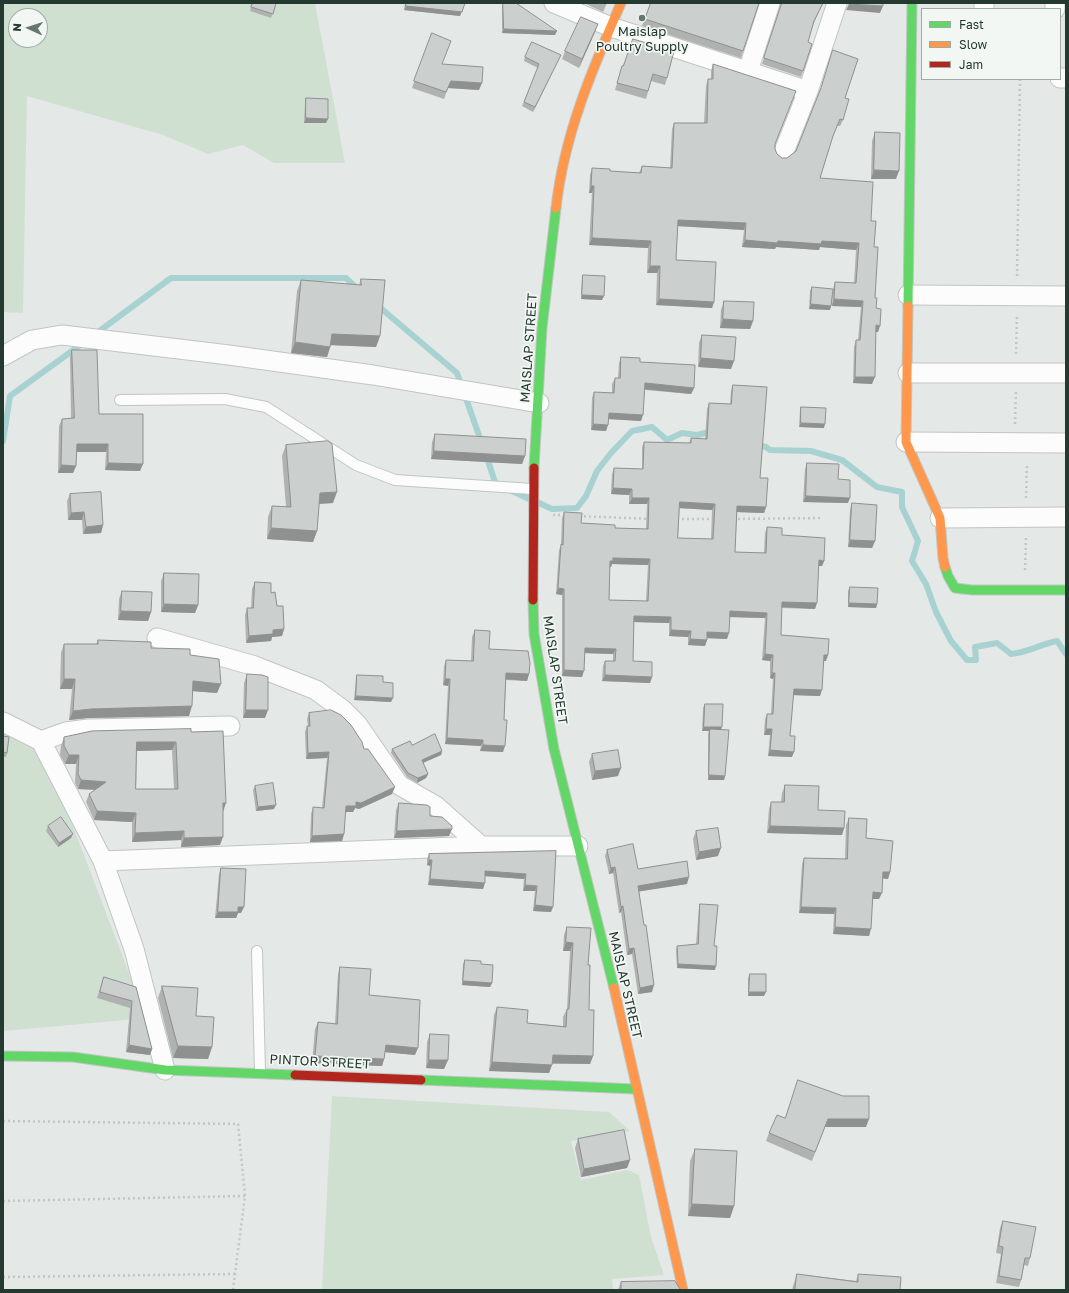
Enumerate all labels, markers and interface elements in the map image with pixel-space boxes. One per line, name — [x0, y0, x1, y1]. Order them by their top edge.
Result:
north arrow — [8, 8, 48, 48]
legend — [921, 8, 1061, 80]
marker: Maislap Poultry Supply — [637, 13, 647, 23]
text: Fast — [959, 17, 984, 32]
text: N — [10, 23, 23, 32]
place label: Maislap Poultry Supply — [596, 24, 688, 55]
text: Slow — [959, 37, 987, 52]
text: Jam — [959, 57, 983, 72]
street label: MAISLAP STREET — [517, 293, 541, 403]
street label: MAISLAP STREET — [540, 615, 570, 725]
street label: MAISLAP STREET — [605, 930, 645, 1040]
street label: PINTOR STREET — [269, 1052, 371, 1072]

